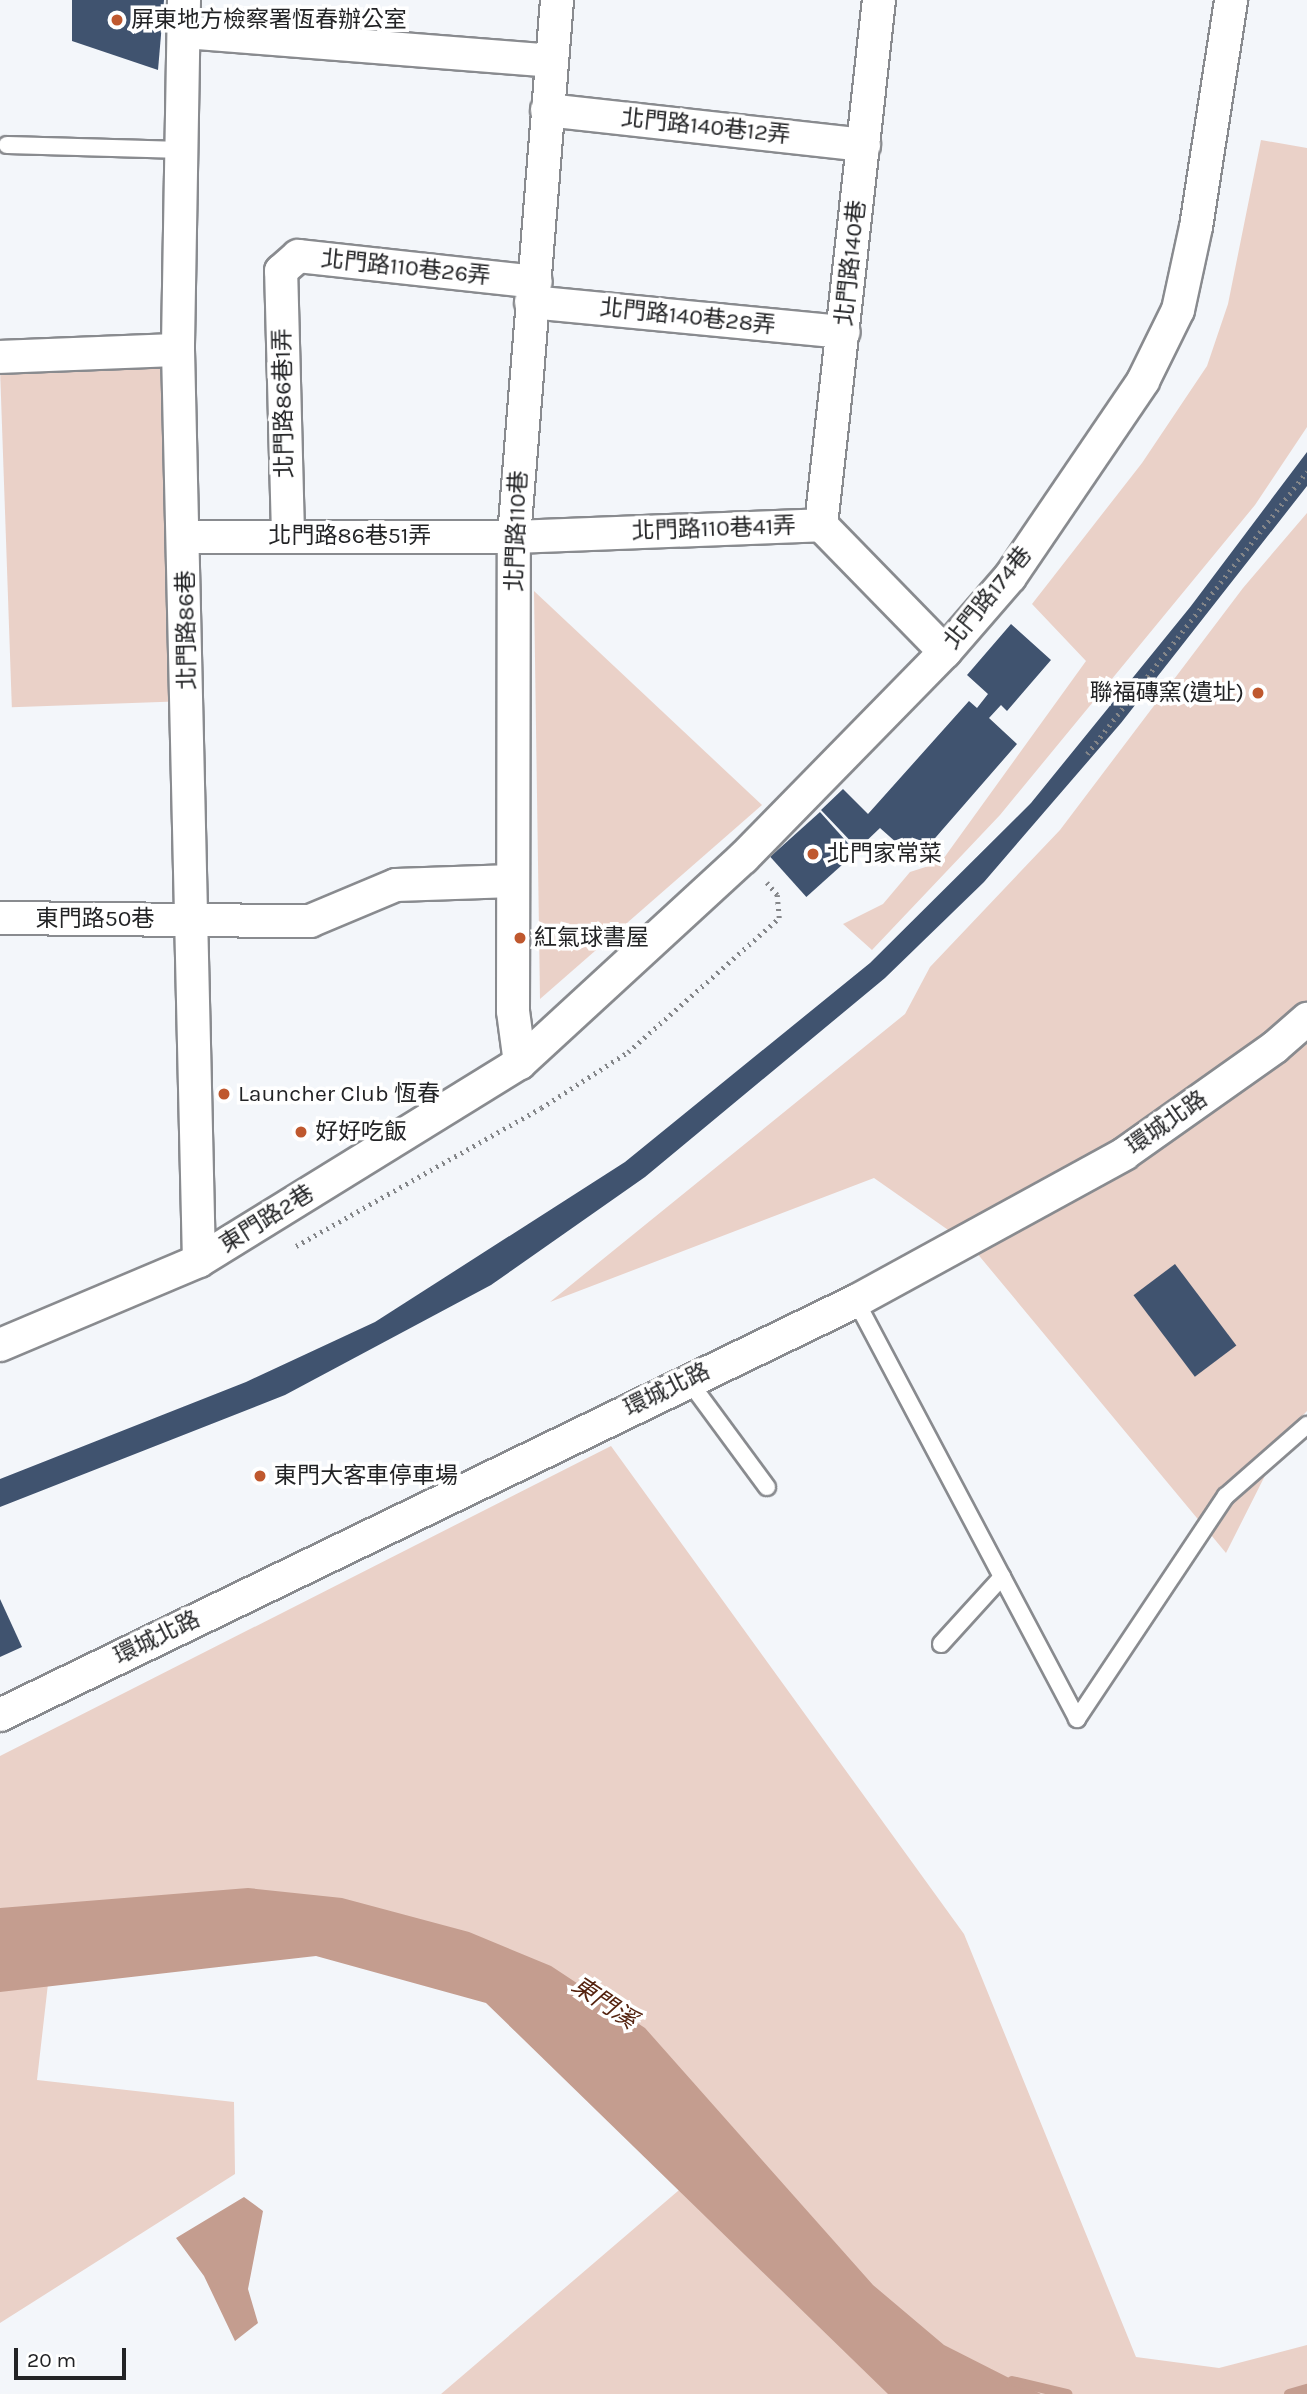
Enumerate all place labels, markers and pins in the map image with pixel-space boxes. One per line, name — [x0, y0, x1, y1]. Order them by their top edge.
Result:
place label: 屏東地方檢察署恆春辦公室 — [131, 6, 407, 34]
marker: 屏東地方檢察署恆春辦公室 — [109, 12, 125, 28]
place label: 聯福磚窯(遺址) — [1090, 679, 1244, 707]
marker: 聯福磚窯(遺址) — [1250, 685, 1266, 701]
place label: 北門家常菜 — [827, 840, 942, 868]
marker: 北門家常菜 — [805, 846, 821, 862]
place label: 紅氣球書屋 — [534, 924, 649, 952]
marker: 紅氣球書屋 — [512, 930, 528, 946]
place label: Launcher Club 恆春 — [238, 1080, 440, 1108]
marker: Launcher Club 恆春 — [216, 1086, 232, 1102]
place label: 好好吃飯 — [315, 1118, 407, 1146]
marker: 好好吃飯 — [293, 1124, 309, 1140]
place label: 東門大客車停車場 — [274, 1462, 458, 1490]
marker: 東門大客車停車場 — [252, 1468, 268, 1484]

